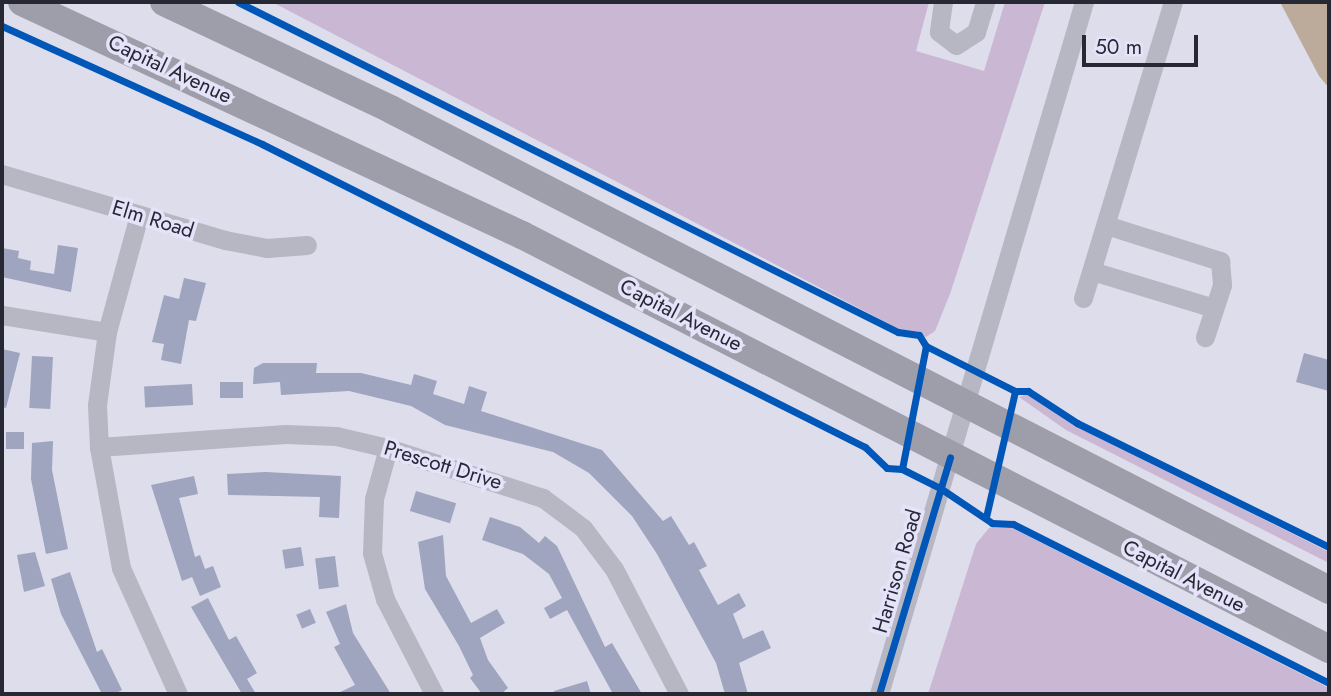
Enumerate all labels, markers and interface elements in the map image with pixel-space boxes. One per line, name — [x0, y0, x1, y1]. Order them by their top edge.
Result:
scale bar — [1086, 21, 1202, 65]
street label: Capital Avenue — [104, 29, 236, 109]
text: 50 m — [1095, 32, 1142, 62]
street label: Elm Road — [109, 195, 197, 243]
street label: Capital Avenue — [616, 273, 746, 357]
street label: Prescott Drive — [381, 435, 505, 495]
street label: Harrison Road — [867, 506, 927, 636]
street label: Capital Avenue — [1119, 534, 1249, 618]

